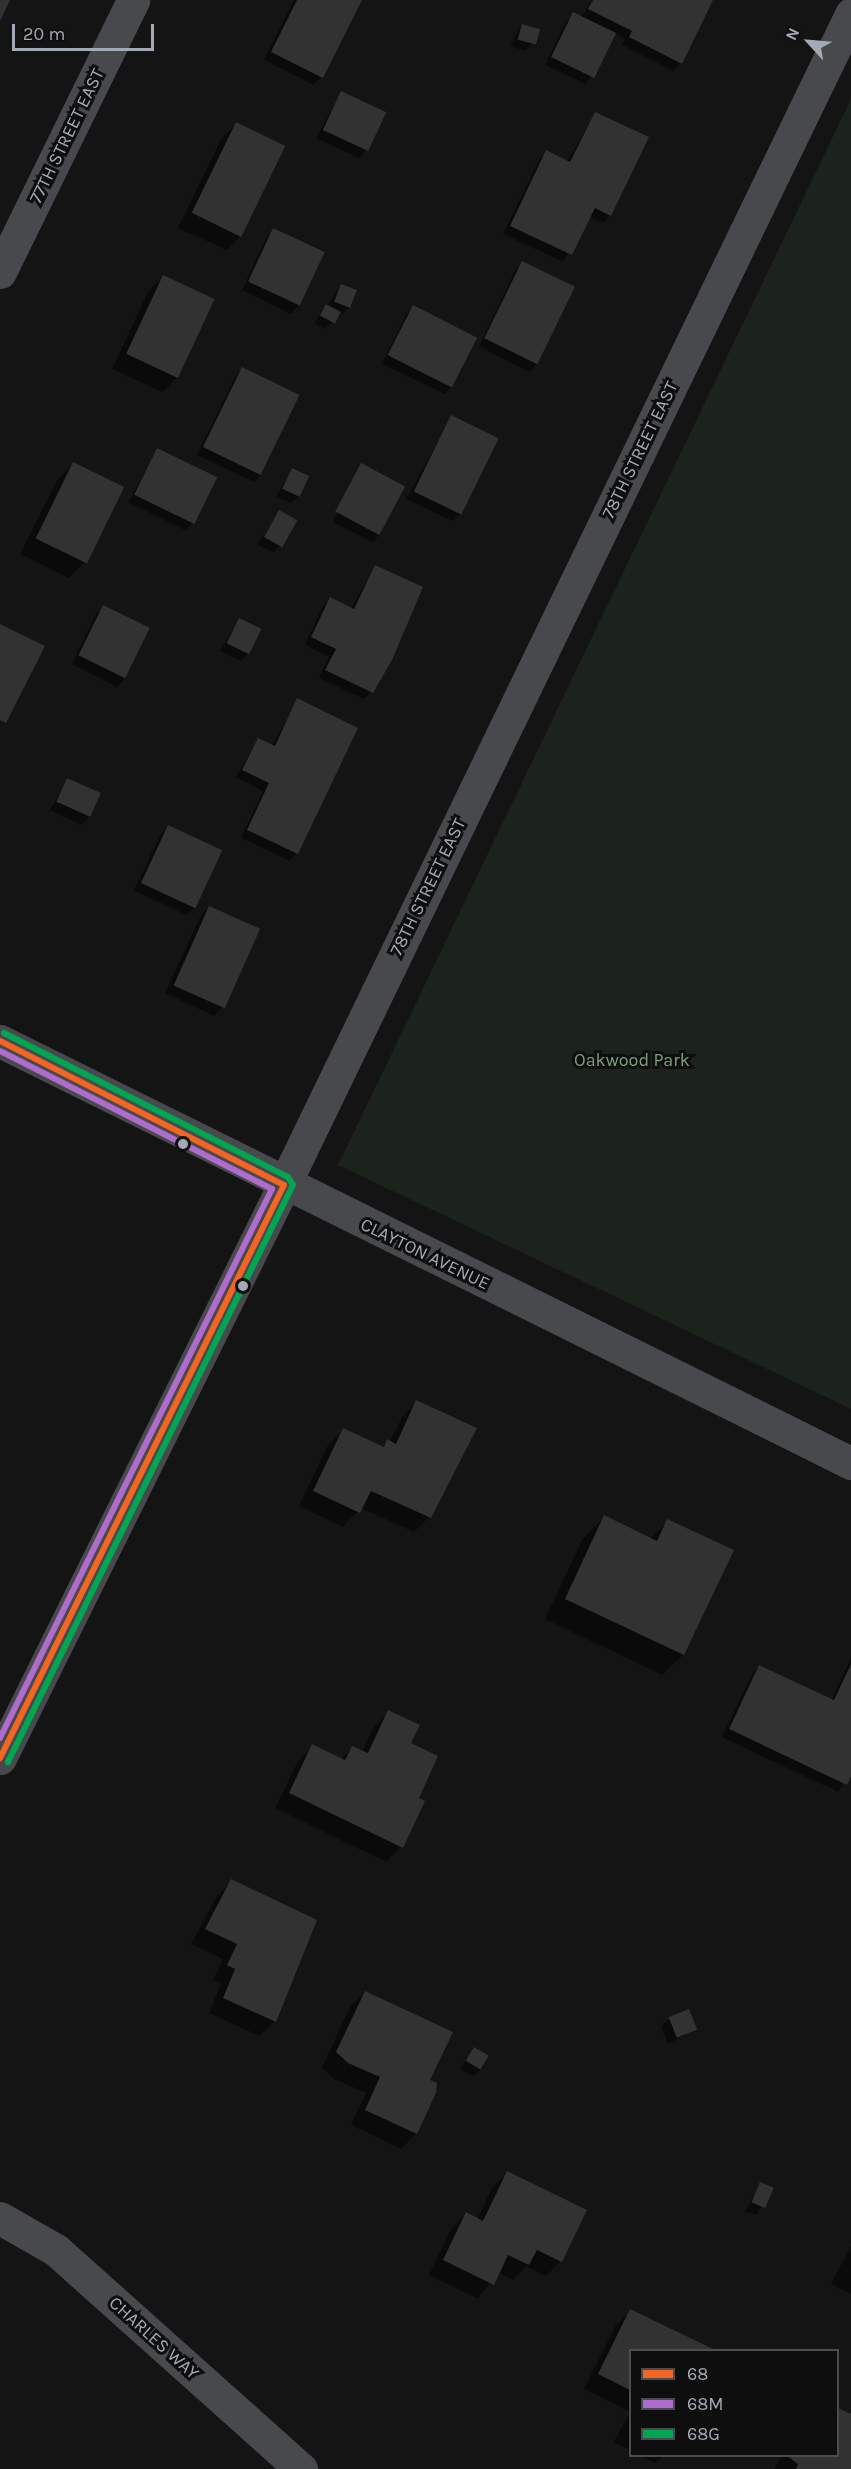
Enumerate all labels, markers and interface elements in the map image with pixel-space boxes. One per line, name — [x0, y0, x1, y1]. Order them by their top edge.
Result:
scale bar — [15, 12, 158, 50]
north arrow — [779, 12, 839, 72]
text: 20 m — [23, 23, 65, 45]
text: N — [781, 25, 803, 43]
street label: 77TH STREET EAST — [25, 65, 109, 207]
street label: 78TH STREET EAST — [598, 378, 682, 522]
street label: 78TH STREET EAST — [386, 815, 470, 959]
park label: Oakwood Park — [574, 1049, 690, 1071]
unlabelled marker — [177, 1138, 189, 1150]
street label: CLAYTON AVENUE — [357, 1213, 493, 1295]
unlabelled marker — [237, 1280, 249, 1292]
street label: CHARLES WAY — [105, 2292, 203, 2384]
legend — [629, 2349, 839, 2457]
text: 68 — [687, 2363, 708, 2385]
text: 68M — [687, 2393, 724, 2415]
text: 68G — [687, 2423, 720, 2445]

